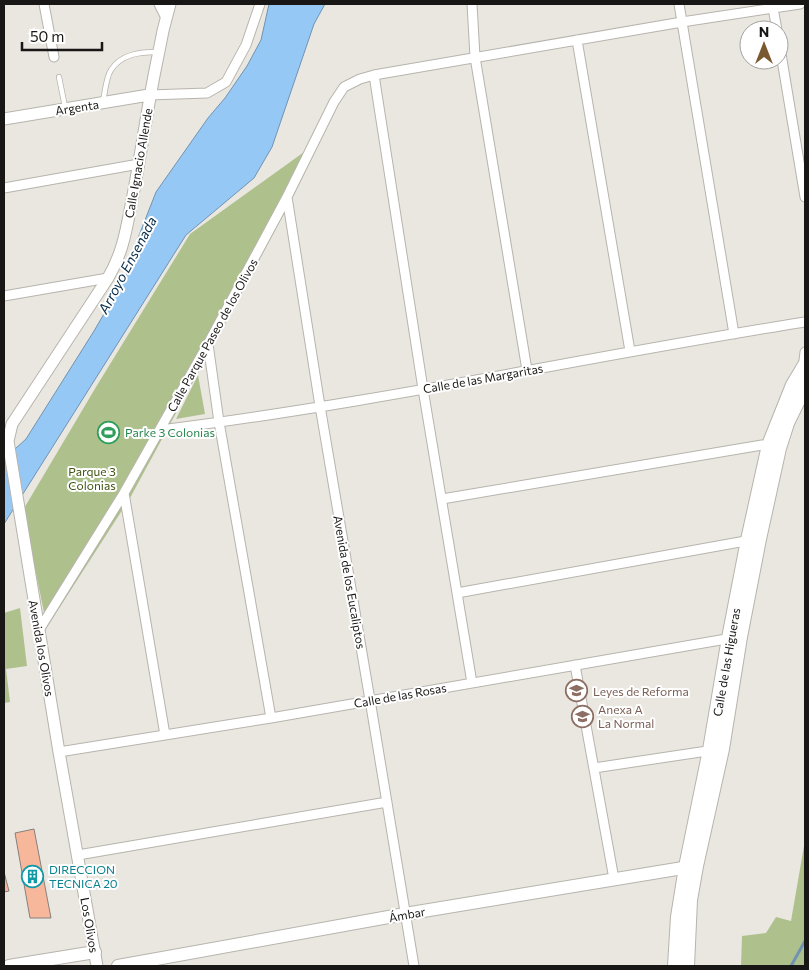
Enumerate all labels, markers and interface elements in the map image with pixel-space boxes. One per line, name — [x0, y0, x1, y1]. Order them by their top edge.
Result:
scale bar — [22, 20, 102, 52]
north arrow — [739, 20, 789, 70]
text: N — [759, 23, 769, 40]
text: 50 m — [30, 27, 64, 45]
street label: Argenta — [54, 97, 100, 117]
street label: Calle Ignacio Allende — [121, 107, 155, 219]
water label: Arroyo Ensenada — [94, 214, 160, 317]
street label: Calle Parque Paseo de los Olivos — [164, 256, 260, 414]
street label: Calle de las Margaritas — [422, 361, 544, 395]
sports icon: Parke 3 Colonias — [97, 420, 121, 444]
place label: Parke 3 Colonias — [125, 425, 215, 439]
park label: Parque 3 Colonias — [68, 464, 116, 492]
street label: Avenida de los Eucaliptos — [331, 514, 369, 650]
street label: Avenida los Olivos — [27, 599, 57, 697]
street label: Calle de las Higueras — [710, 607, 742, 717]
school or university icon: Leyes de Reforma — [565, 679, 589, 703]
street label: Calle de las Rosas — [353, 680, 447, 710]
place label: Leyes de Reforma — [593, 684, 689, 698]
place label: Anexa A La Normal — [598, 702, 654, 730]
school or university icon: Anexa A La Normal — [570, 704, 594, 728]
place label: DIRECCION TECNICA 20 — [49, 862, 118, 890]
building icon: DIRECCION TECNICA 20 — [21, 864, 45, 888]
street label: Los Olivos — [78, 896, 102, 954]
street label: Ámbar — [388, 904, 427, 924]

